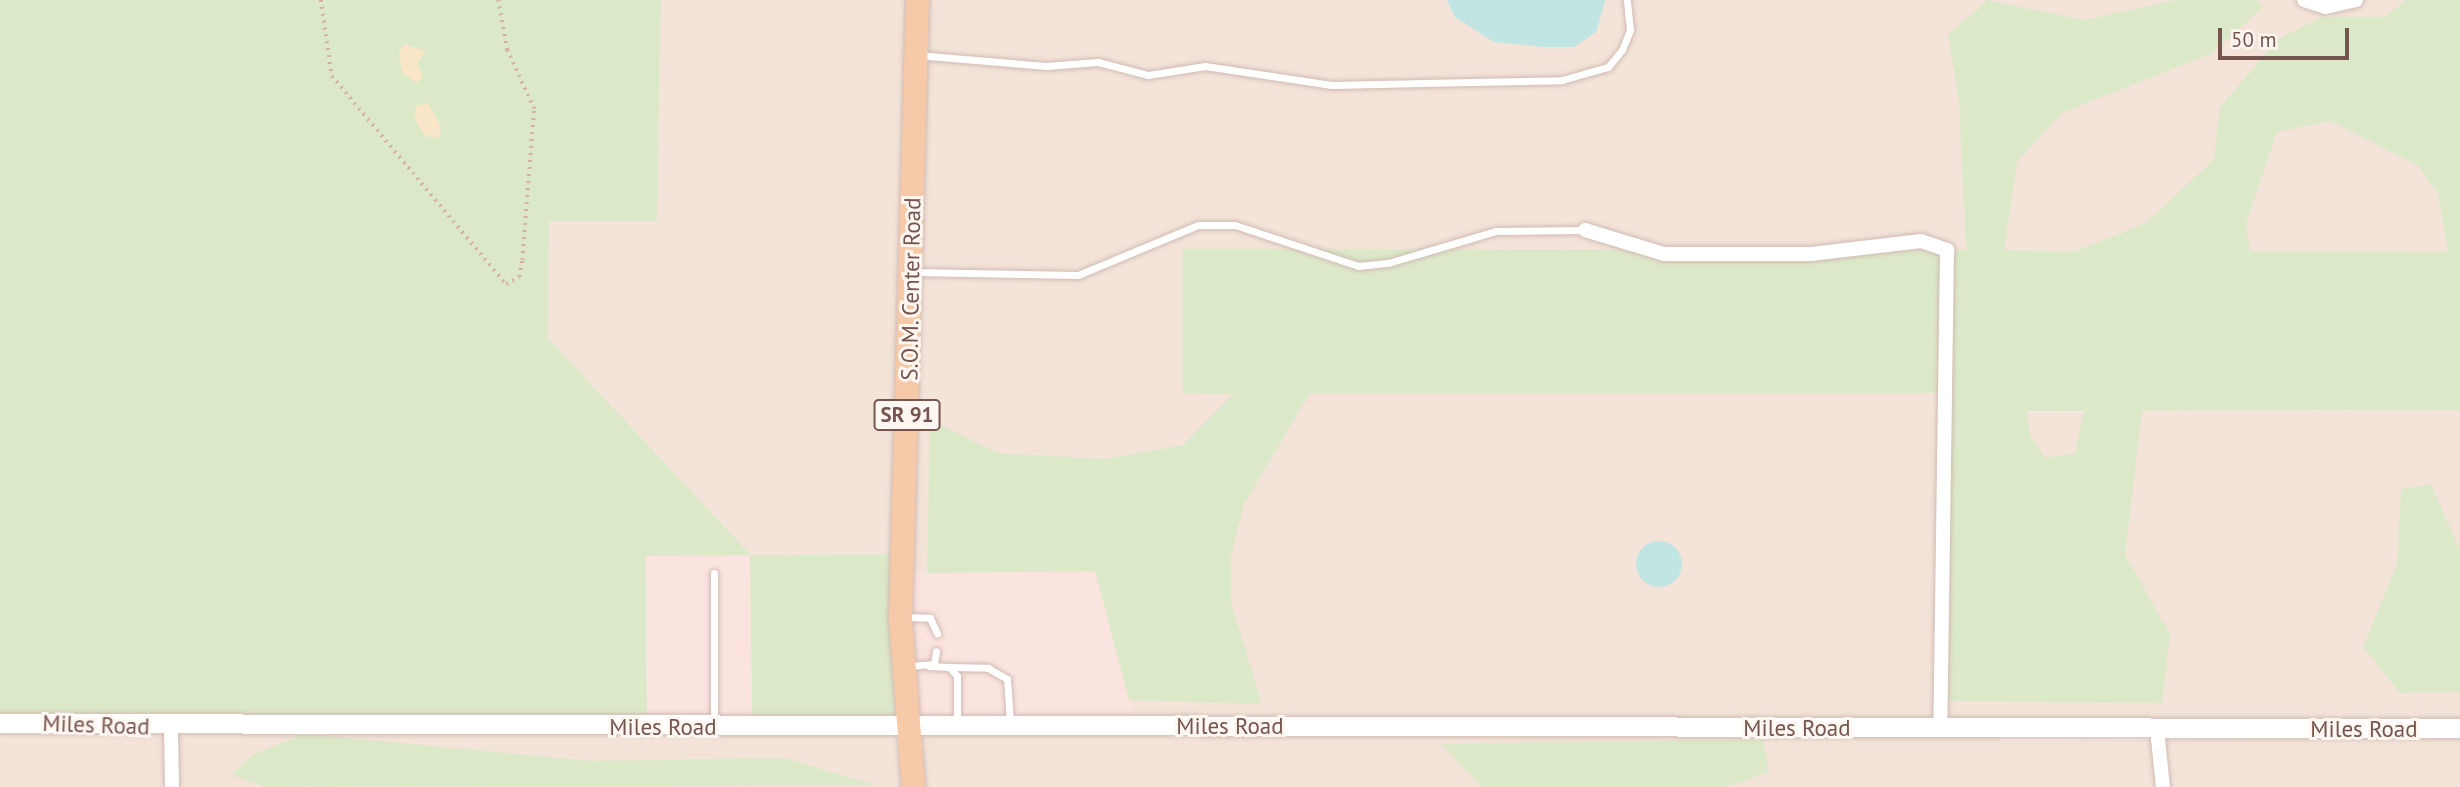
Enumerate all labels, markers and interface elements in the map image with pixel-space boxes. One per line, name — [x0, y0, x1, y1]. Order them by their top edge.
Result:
scale bar — [2222, 14, 2353, 58]
text: 50 m — [2231, 26, 2277, 53]
street label: S.O.M. Center Road — [896, 196, 926, 382]
road number: SR 91 — [872, 398, 942, 432]
street label: Miles Road — [42, 709, 150, 741]
street label: Miles Road — [1176, 712, 1284, 740]
street label: Miles Road — [609, 713, 717, 741]
street label: Miles Road — [1743, 714, 1851, 742]
street label: Miles Road — [2310, 715, 2418, 743]

